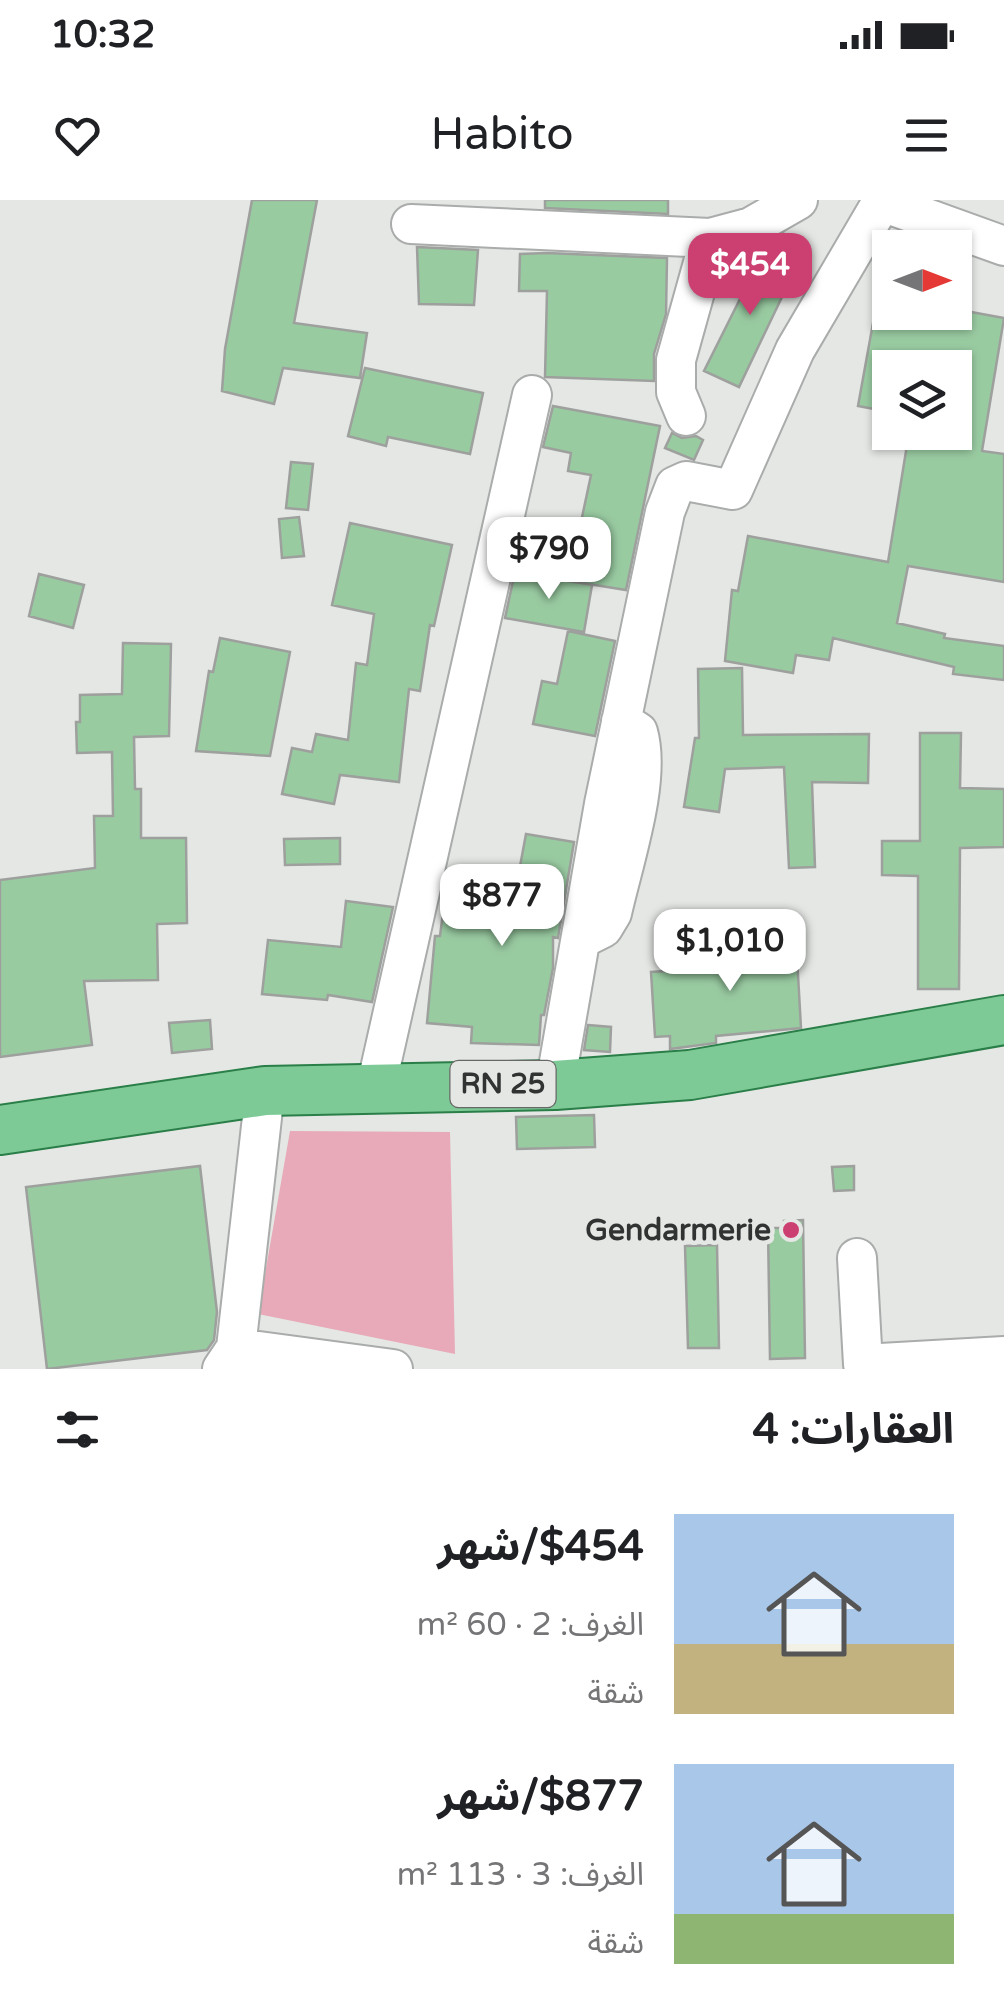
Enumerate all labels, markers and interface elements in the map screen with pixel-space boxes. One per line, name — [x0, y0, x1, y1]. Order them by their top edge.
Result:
text: 10:32 — [50, 12, 155, 58]
icon: heart — [50, 108, 105, 163]
text: Habito — [430, 108, 574, 162]
icon: menu — [899, 108, 954, 163]
north arrow — [872, 230, 972, 330]
map controls — [872, 230, 972, 450]
pin: $454 — [691, 233, 809, 318]
text: $454 — [710, 246, 790, 284]
button: layers — [872, 350, 972, 450]
pin: $790 — [490, 517, 608, 602]
text: $790 — [509, 530, 589, 568]
pin: $877 — [443, 864, 561, 949]
text: $877 — [462, 877, 542, 915]
pin: $1,010 — [649, 909, 811, 994]
text: $1,010 — [676, 922, 784, 960]
road number: RN 25 — [450, 1061, 556, 1107]
place label: Gendarmerie — [585, 1212, 771, 1249]
marker: Gendarmerie — [780, 1219, 802, 1241]
icon: filters — [50, 1402, 105, 1457]
text: العقارات: 4 — [752, 1404, 954, 1455]
text: $454/شهر — [438, 1521, 644, 1572]
icon: home — [754, 1554, 874, 1674]
text: الغرف: 2 · 60 m² — [417, 1606, 644, 1644]
text: شقة — [588, 1674, 644, 1712]
text: $877/شهر — [438, 1771, 644, 1822]
icon: home — [754, 1804, 874, 1924]
text: الغرف: 3 · 113 m² — [397, 1856, 644, 1894]
text: شقة — [588, 1924, 644, 1962]

